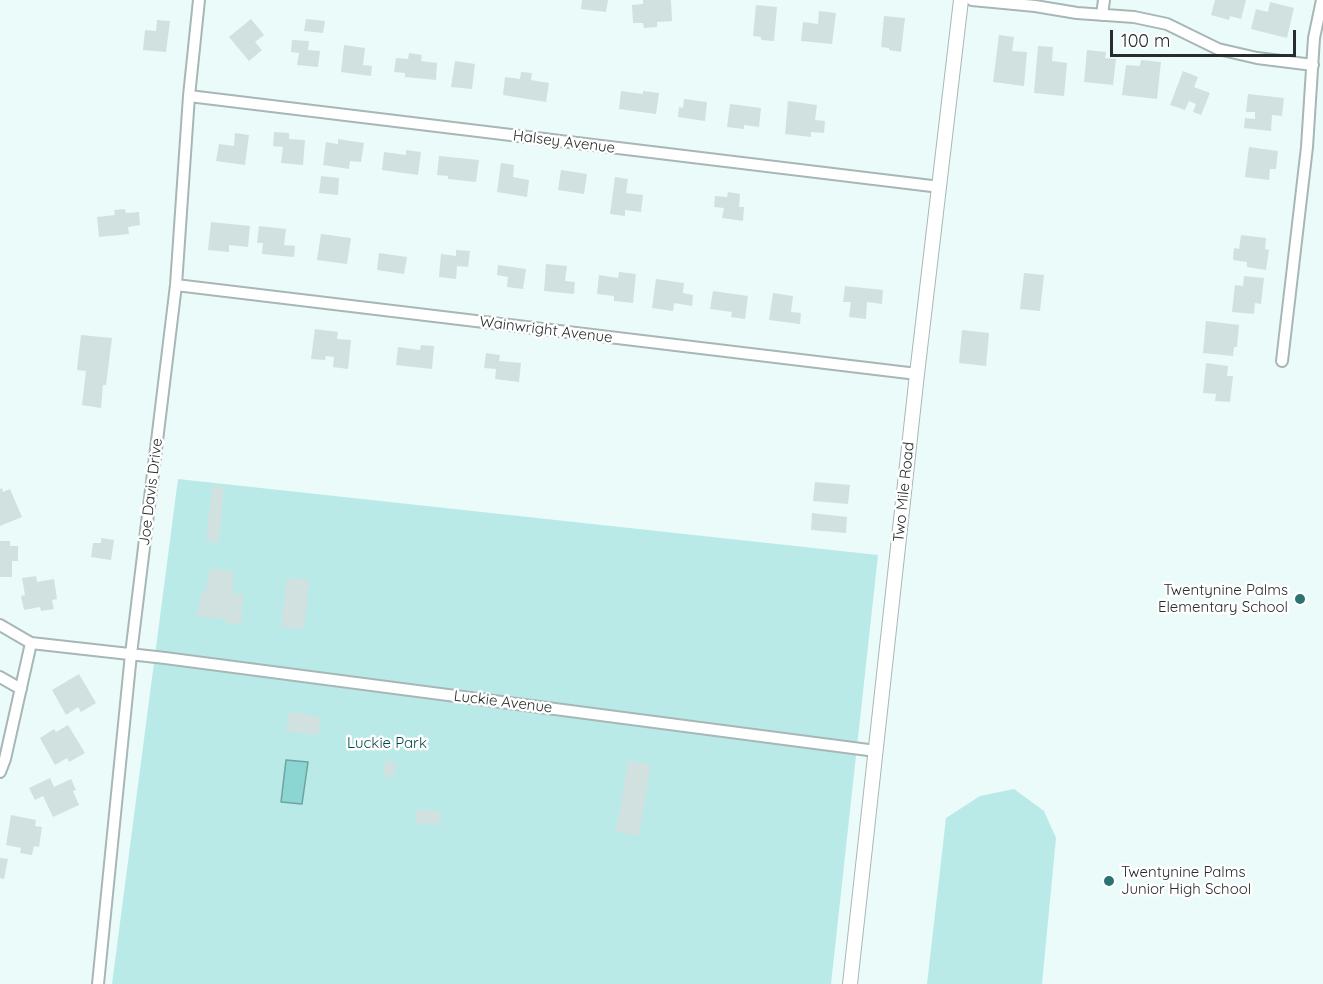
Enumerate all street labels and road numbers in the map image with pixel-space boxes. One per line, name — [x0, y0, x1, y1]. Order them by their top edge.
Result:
street label: Halsey Avenue — [512, 127, 616, 157]
street label: Wainwright Avenue — [478, 313, 614, 347]
street label: Joe Davis Drive — [135, 437, 167, 547]
street label: Two Mile Road — [890, 441, 918, 543]
street label: Luckie Avenue — [453, 687, 553, 717]

